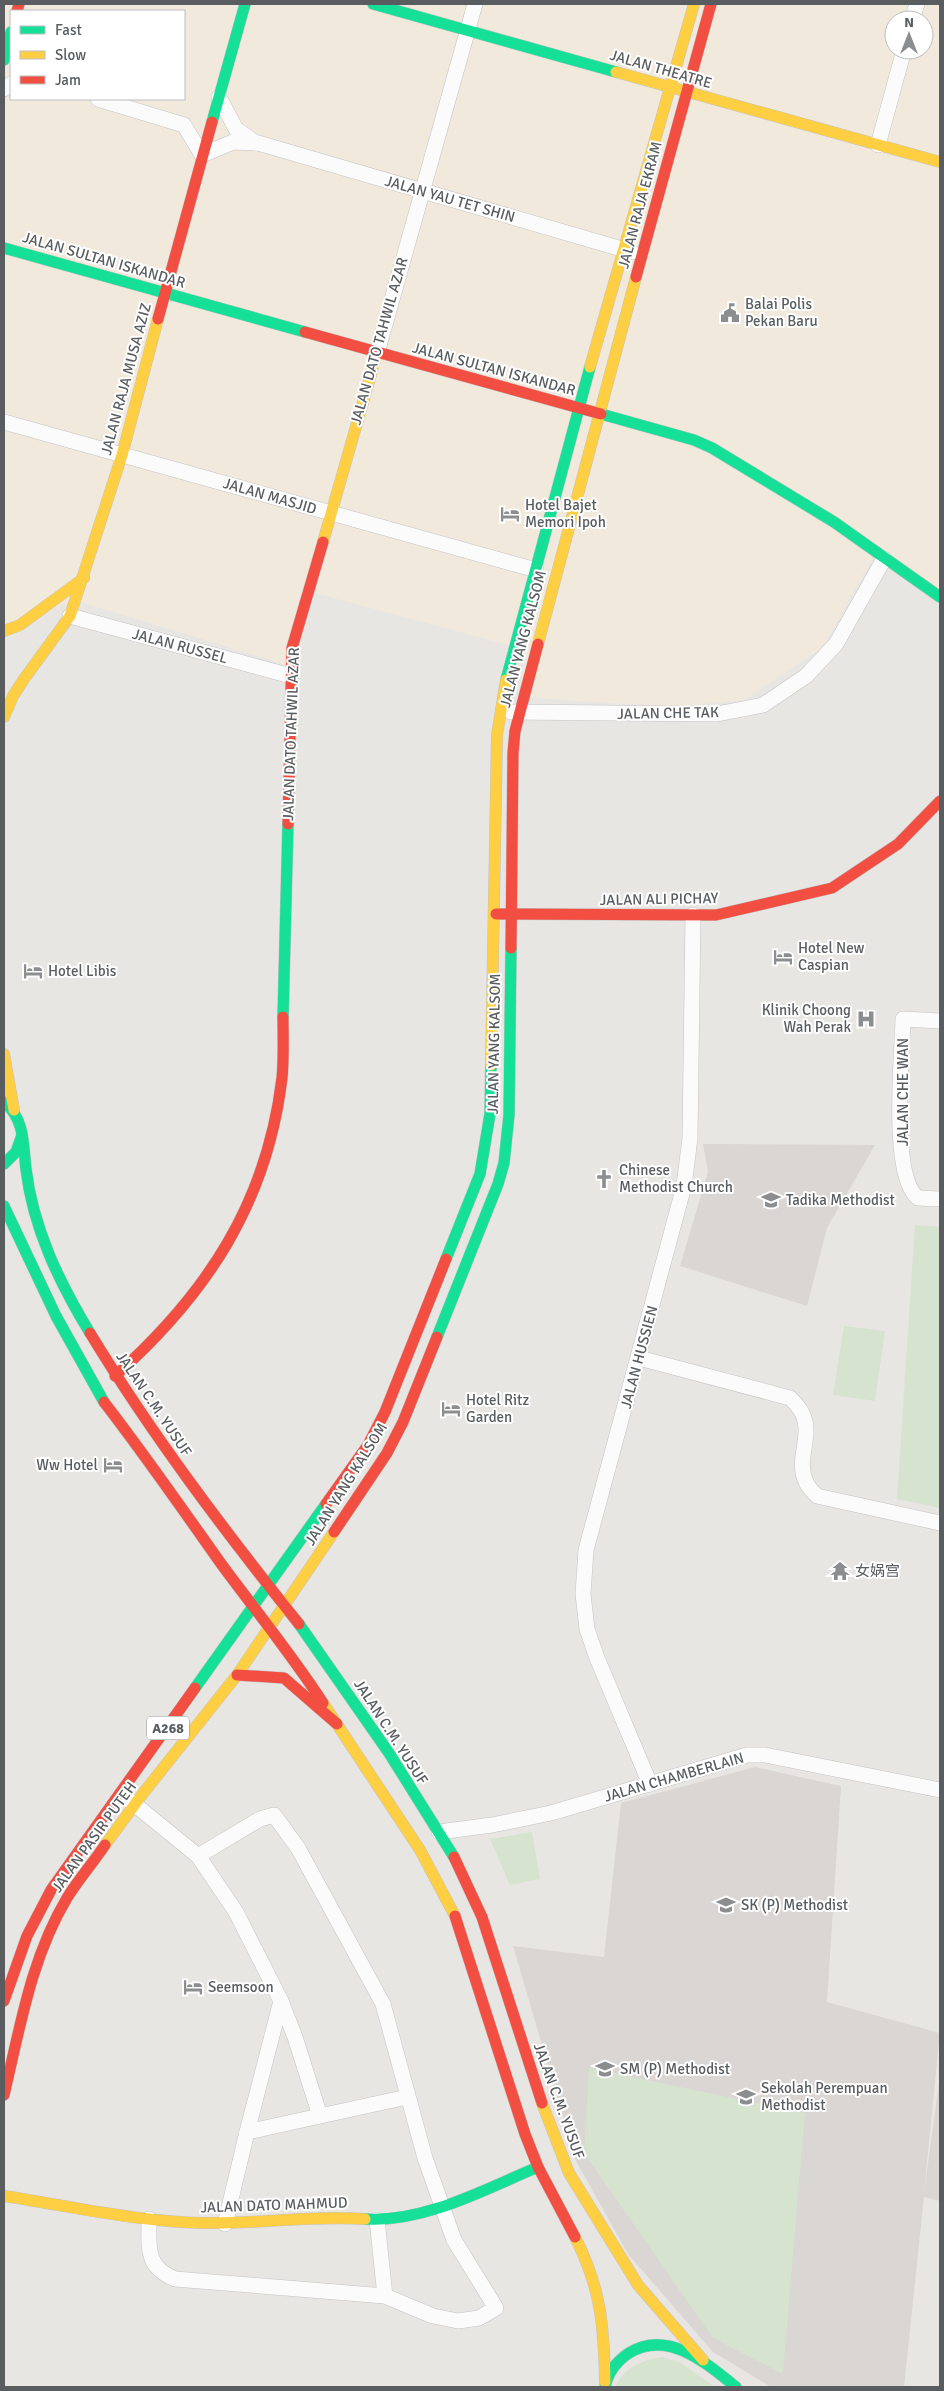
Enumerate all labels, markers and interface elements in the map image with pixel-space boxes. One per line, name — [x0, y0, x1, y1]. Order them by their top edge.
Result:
legend — [10, 10, 185, 100]
north arrow — [884, 10, 934, 60]
text: N — [904, 14, 914, 31]
text: Fast — [55, 21, 82, 39]
text: Slow — [55, 46, 86, 64]
street label: JALAN THEATRE — [608, 46, 714, 92]
text: Jam — [55, 71, 81, 89]
street label: JALAN RAJA EKRAM — [614, 139, 666, 271]
street label: JALAN YAU TET SHIN — [383, 172, 517, 226]
street label: JALAN SULTAN ISKANDAR — [21, 228, 187, 292]
street label: JALAN DATO TAHWIL AZAR — [346, 255, 412, 427]
place label: Balai Polis Pekan Baru — [745, 295, 818, 330]
street label: JALAN RAJA MUSA AZIZ — [97, 301, 155, 457]
public building icon: Balai Polis Pekan Baru — [719, 302, 741, 324]
street label: JALAN SULTAN ISKANDAR — [410, 339, 578, 399]
street label: JALAN MASJID — [221, 474, 319, 518]
place label: Hotel Bajet Memori Ipoh — [525, 496, 606, 531]
hotel icon: Hotel Bajet Memori Ipoh — [499, 503, 521, 525]
street label: JALAN YANG KALSOM — [496, 569, 550, 709]
street label: JALAN RUSSEL — [131, 625, 230, 667]
street label: JALAN DATO TAHWIL AZAR — [279, 647, 303, 821]
street label: JALAN CHE TAK — [617, 703, 719, 723]
street label: JALAN ALI PICHAY — [600, 889, 719, 909]
place label: Hotel New Caspian — [798, 939, 865, 974]
hotel icon: Hotel New Caspian — [772, 946, 794, 968]
hotel icon: Hotel Libis — [22, 960, 44, 982]
place label: Hotel Libis — [48, 962, 117, 980]
street label: JALAN YANG KALSOM — [484, 973, 504, 1115]
place label: Klinik Choong Wah Perak — [762, 1001, 851, 1036]
hospital icon: Klinik Choong Wah Perak — [855, 1008, 877, 1030]
street label: JALAN CHE WAN — [894, 1038, 912, 1146]
place label: Chinese Methodist Church — [619, 1161, 733, 1196]
church icon: Chinese Methodist Church — [593, 1168, 615, 1190]
school or university icon: Tadika Methodist — [760, 1189, 782, 1211]
place label: Tadika Methodist — [786, 1191, 895, 1209]
street label: JALAN HUSSIEN — [617, 1304, 661, 1410]
street label: JALAN C.M. YUSUF — [112, 1348, 196, 1460]
place label: Hotel Ritz Garden — [466, 1391, 530, 1426]
hotel icon: Hotel Ritz Garden — [440, 1398, 462, 1420]
street label: JALAN YANG KALSOM — [301, 1419, 391, 1549]
hotel icon: Ww Hotel — [102, 1454, 124, 1476]
place label: Ww Hotel — [36, 1456, 98, 1474]
temple icon: 女娲宫 — [829, 1560, 851, 1582]
place label: 女娲宫 — [855, 1562, 900, 1580]
street label: JALAN C.M. YUSUF — [350, 1676, 432, 1788]
road number: A268 — [147, 1716, 189, 1740]
street label: JALAN CHAMBERLAIN — [602, 1748, 746, 1806]
street label: JALAN PASIR PUTEH — [48, 1778, 140, 1896]
school or university icon: SK (P) Methodist — [715, 1894, 737, 1916]
place label: SK (P) Methodist — [741, 1896, 848, 1914]
hotel icon: Seemsoon — [182, 1976, 204, 1998]
place label: Seemsoon — [208, 1978, 274, 1996]
street label: JALAN C.M. YUSUF — [530, 2041, 588, 2162]
school or university icon: SM (P) Methodist — [594, 2058, 616, 2080]
place label: SM (P) Methodist — [620, 2060, 730, 2078]
place label: Sekolah Perempuan Methodist — [761, 2079, 888, 2114]
school or university icon: Sekolah Perempuan Methodist — [735, 2086, 757, 2108]
street label: JALAN DATO MAHMUD — [200, 2193, 348, 2217]

